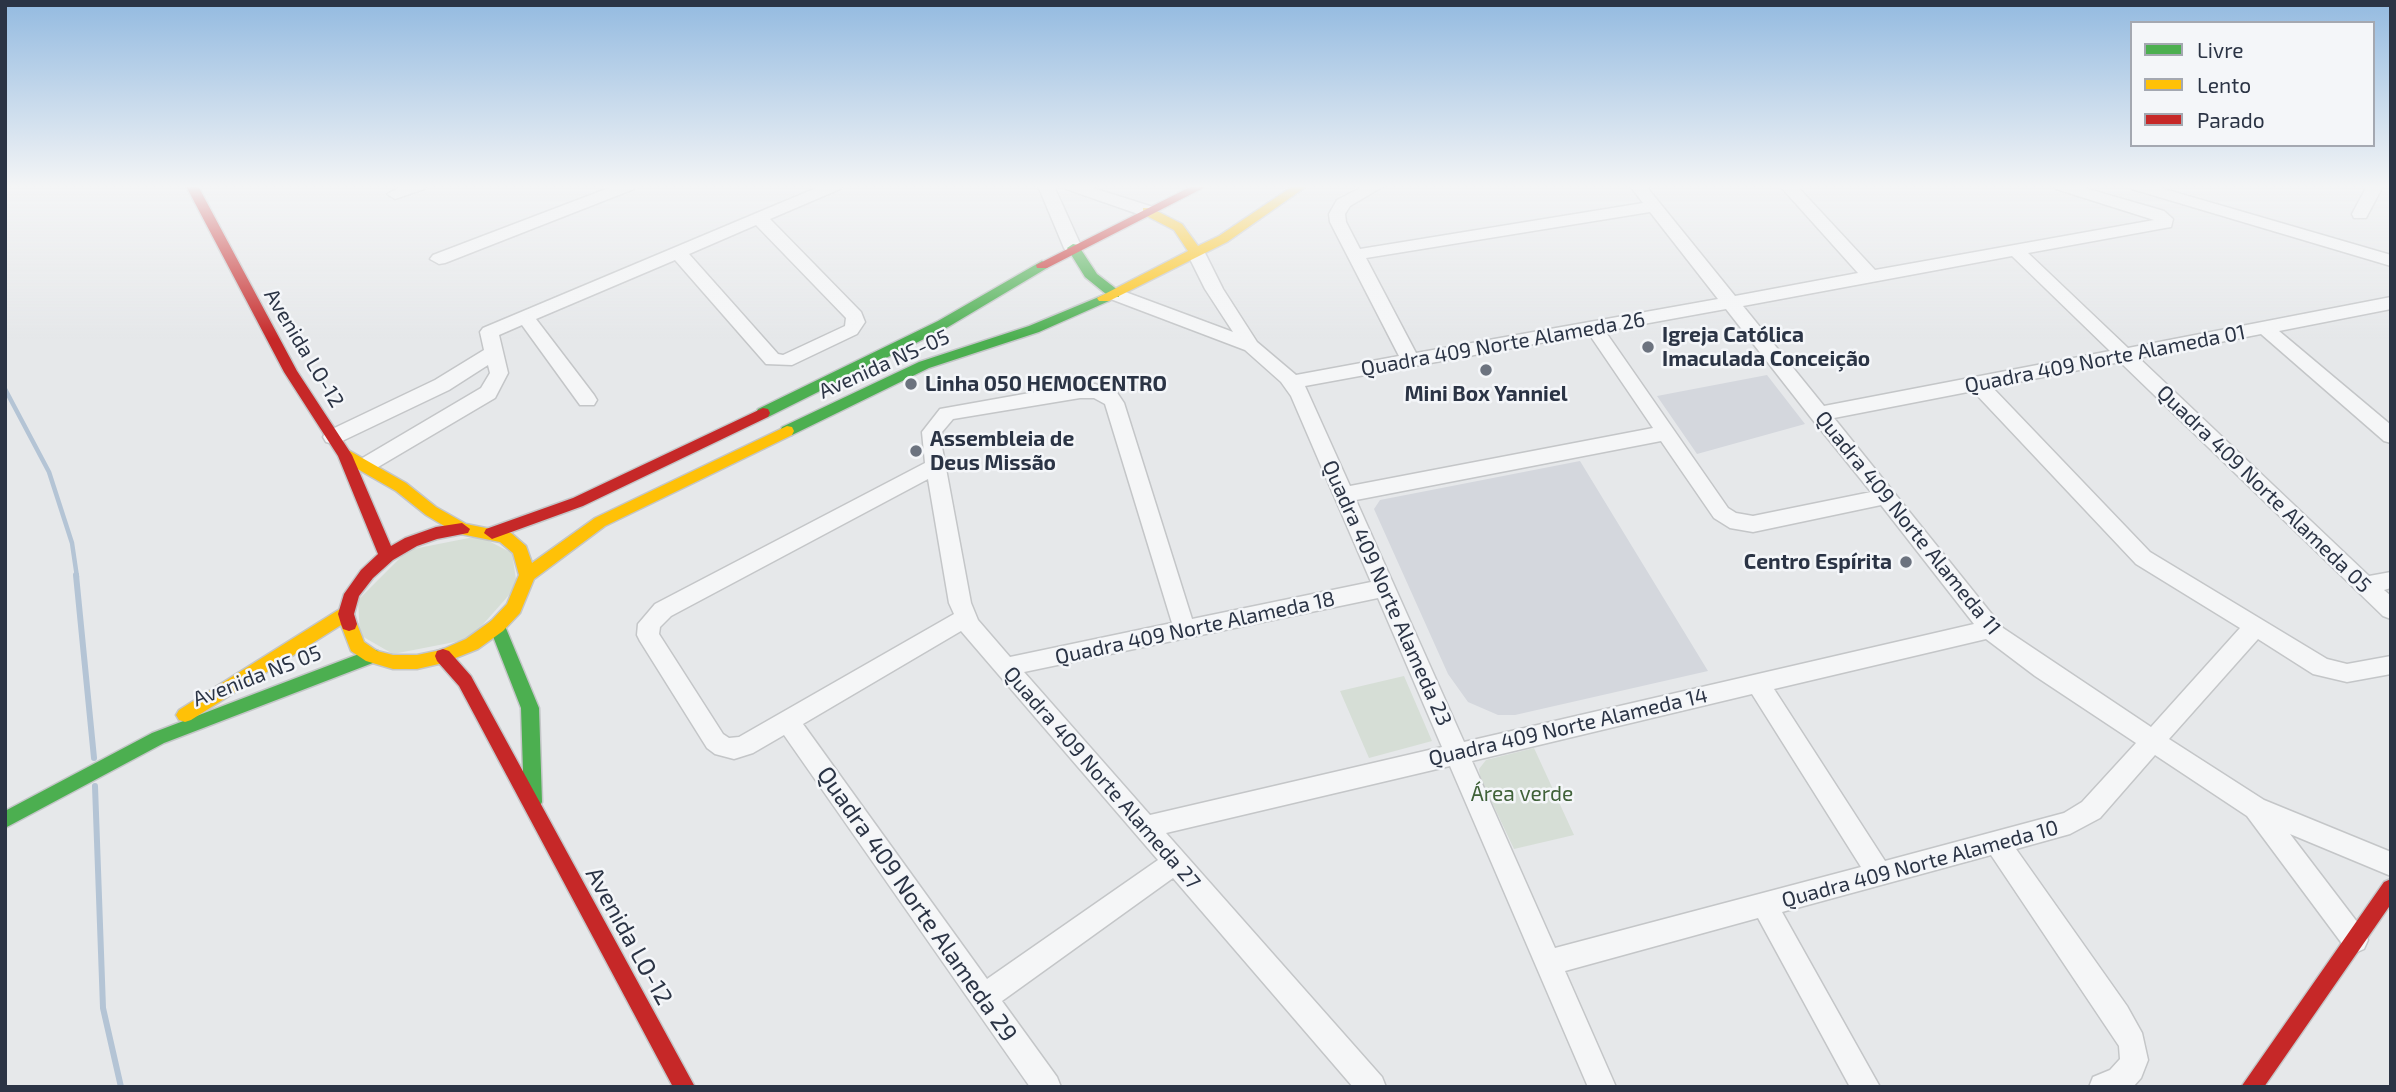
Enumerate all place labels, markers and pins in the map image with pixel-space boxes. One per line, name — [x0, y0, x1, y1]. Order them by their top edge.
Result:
place label: Igreja Católica Imaculada Conceição — [1662, 322, 1870, 372]
marker: Igreja Católica Imaculada Conceição — [1640, 339, 1656, 355]
marker: Mini Box Yanniel — [1478, 362, 1494, 378]
place label: Linha 050 HEMOCENTRO — [925, 371, 1167, 397]
marker: Linha 050 HEMOCENTRO — [903, 376, 919, 392]
place label: Mini Box Yanniel — [1404, 381, 1568, 407]
place label: Assembleia de Deus Missão — [930, 426, 1074, 476]
marker: Assembleia de Deus Missão — [908, 443, 924, 459]
place label: Centro Espírita — [1744, 549, 1892, 575]
marker: Centro Espírita — [1898, 554, 1914, 570]

